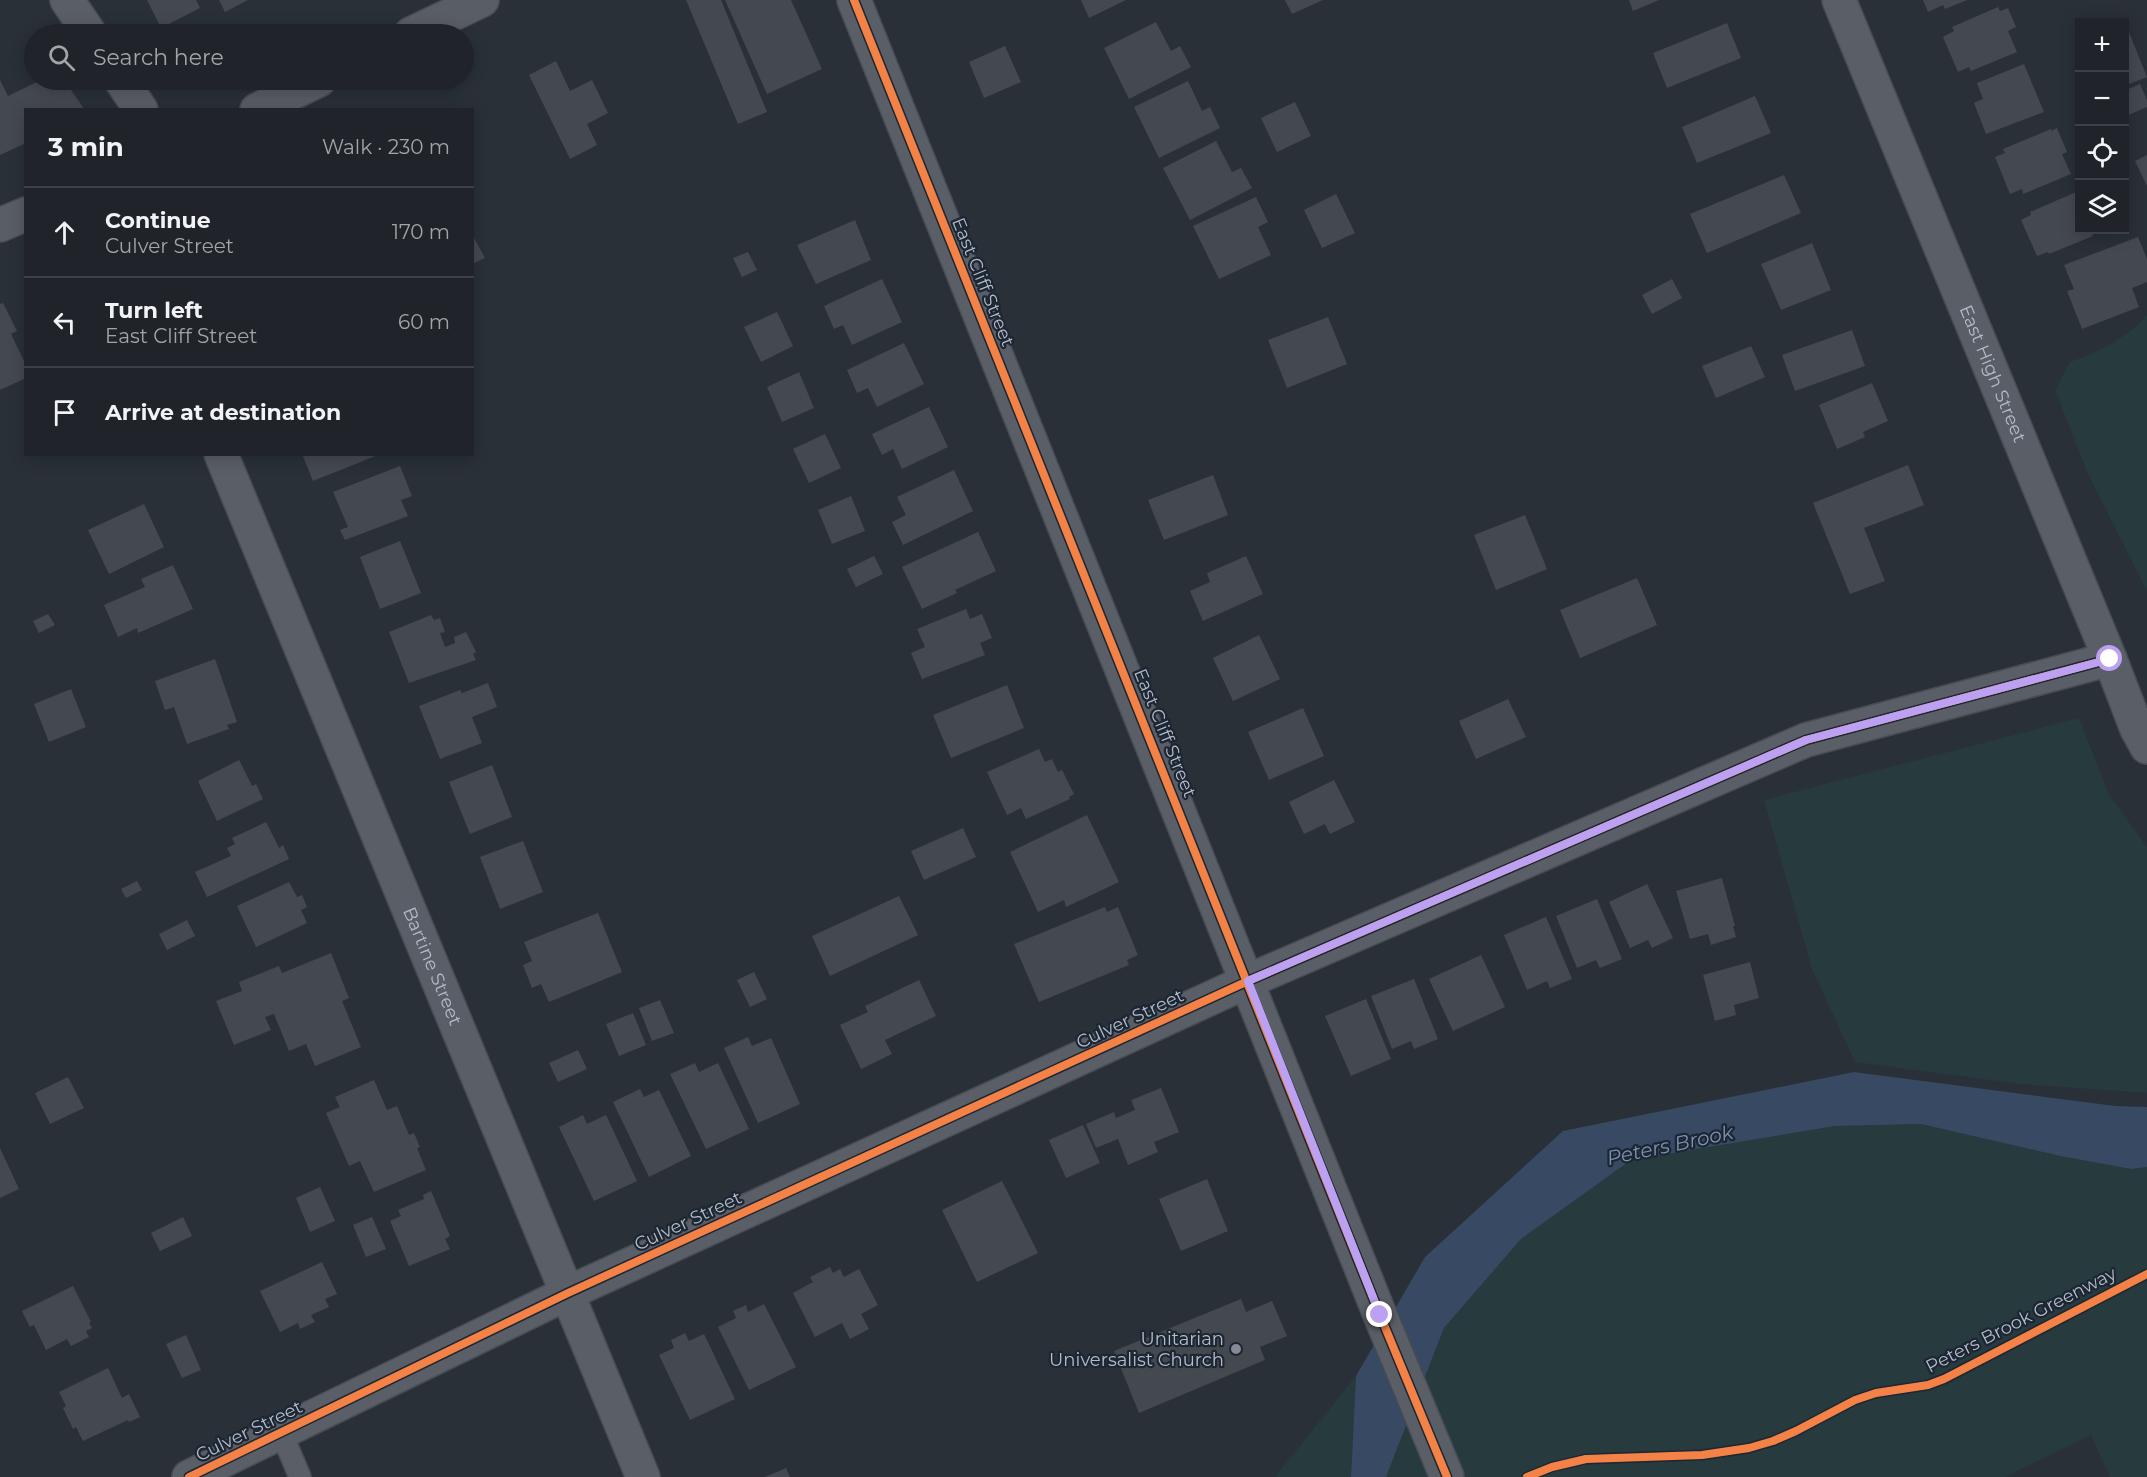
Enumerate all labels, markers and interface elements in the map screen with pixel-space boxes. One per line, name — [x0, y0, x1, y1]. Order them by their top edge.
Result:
map controls — [2075, 18, 2129, 234]
button: + — [2075, 18, 2129, 72]
search box — [24, 24, 474, 90]
icon: search — [45, 41, 78, 74]
text: Search here — [93, 44, 224, 71]
button: − — [2075, 72, 2129, 126]
button: locate — [2075, 126, 2129, 180]
text: 3 min — [48, 131, 124, 163]
text: Walk · 230 m — [322, 135, 450, 159]
button: layers — [2075, 180, 2129, 234]
text: Continue — [105, 207, 211, 234]
street label: East Cliff Street — [947, 214, 1019, 350]
icon: ahead — [48, 216, 81, 249]
text: 170 m — [392, 220, 450, 244]
text: Culver Street — [105, 234, 234, 258]
text: Turn left — [105, 297, 203, 324]
street label: East High Street — [1955, 302, 2031, 446]
icon: left — [48, 306, 81, 339]
text: 60 m — [398, 310, 450, 334]
text: East Cliff Street — [105, 324, 257, 348]
icon: arrive — [48, 396, 81, 429]
text: Arrive at destination — [105, 399, 341, 426]
route start — [2096, 645, 2122, 671]
street label: East Cliff Street — [1129, 665, 1201, 801]
street label: Bartine Street — [398, 904, 466, 1029]
street label: Culver Street — [1073, 984, 1187, 1054]
water label: Peters Brook — [1605, 1120, 1737, 1170]
street label: Culver Street — [631, 1186, 745, 1256]
street label: Peters Brook Greenway — [1922, 1262, 2120, 1378]
route end — [1366, 1301, 1392, 1327]
place label: Unitarian Universalist Church — [1049, 1328, 1224, 1371]
marker: Unitarian Universalist Church — [1229, 1342, 1243, 1356]
street label: Culver Street — [192, 1396, 306, 1466]

